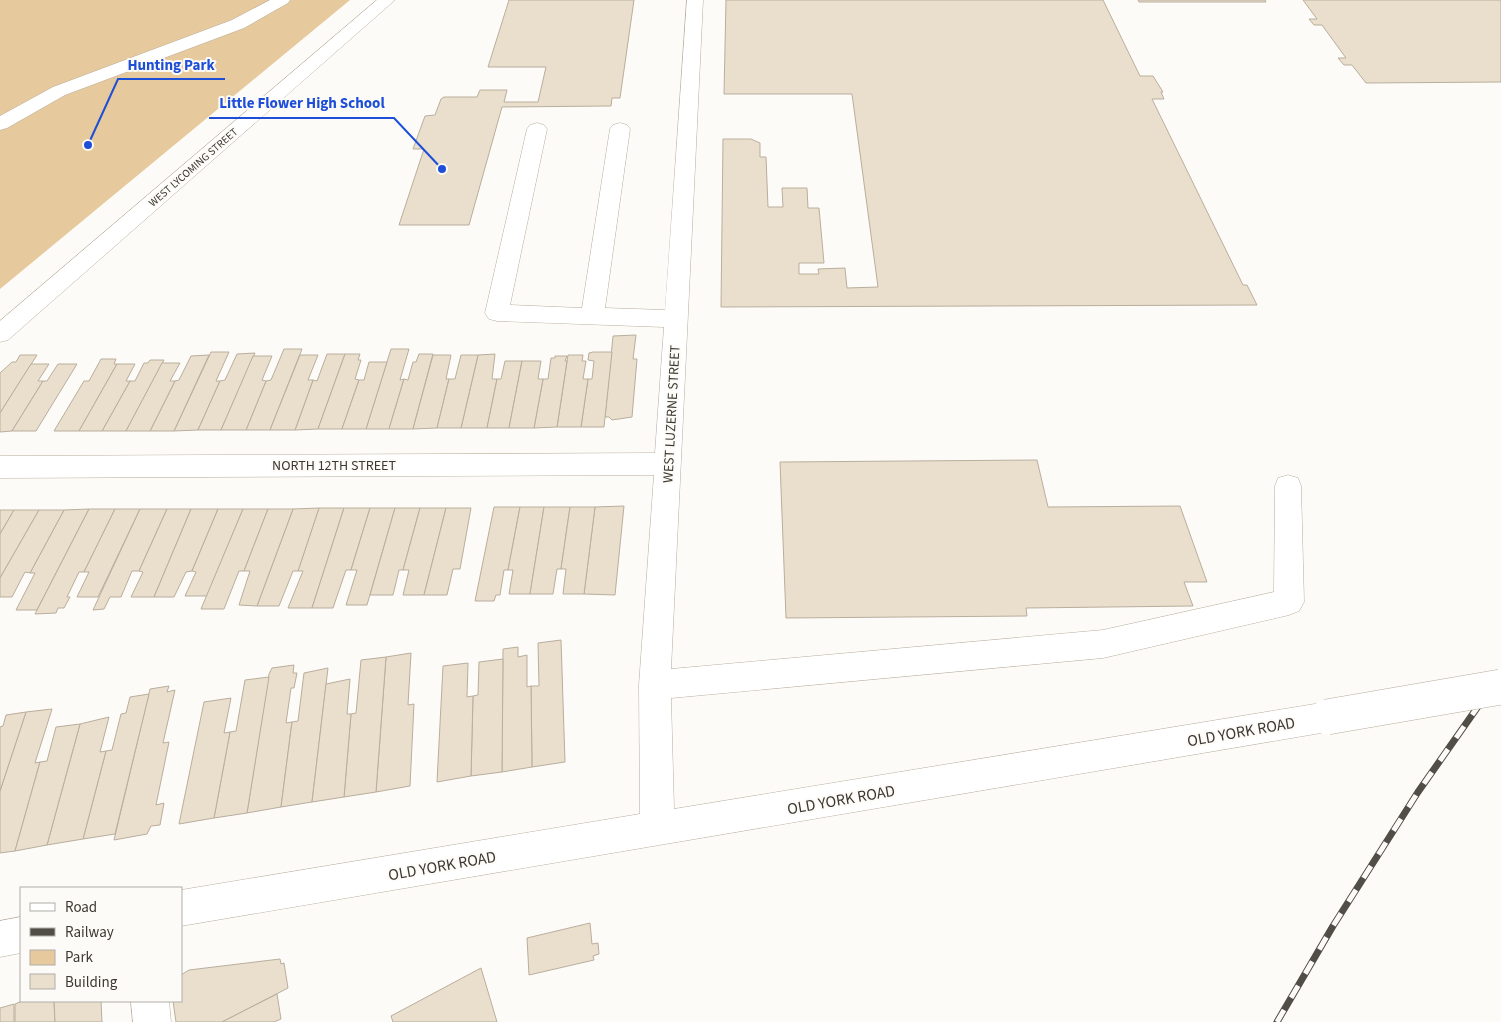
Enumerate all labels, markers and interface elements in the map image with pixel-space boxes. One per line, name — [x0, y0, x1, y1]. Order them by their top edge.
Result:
callout: Hunting Park — [118, 49, 225, 79]
text: Hunting Park — [127, 55, 215, 76]
callout: Little Flower High School — [209, 88, 394, 118]
text: Little Flower High School — [219, 93, 385, 114]
street label: WEST LYCOMING STREET — [146, 124, 241, 210]
street label: WEST LUZERNE STREET — [658, 344, 686, 484]
street label: NORTH 12TH STREET — [272, 456, 396, 476]
street label: OLD YORK ROAD — [1186, 712, 1297, 752]
street label: OLD YORK ROAD — [786, 780, 897, 820]
street label: OLD YORK ROAD — [387, 846, 498, 886]
legend — [20, 887, 182, 1002]
text: Road — [65, 897, 97, 918]
text: Railway — [65, 922, 114, 943]
text: Park — [65, 947, 94, 968]
text: Building — [65, 972, 118, 993]

